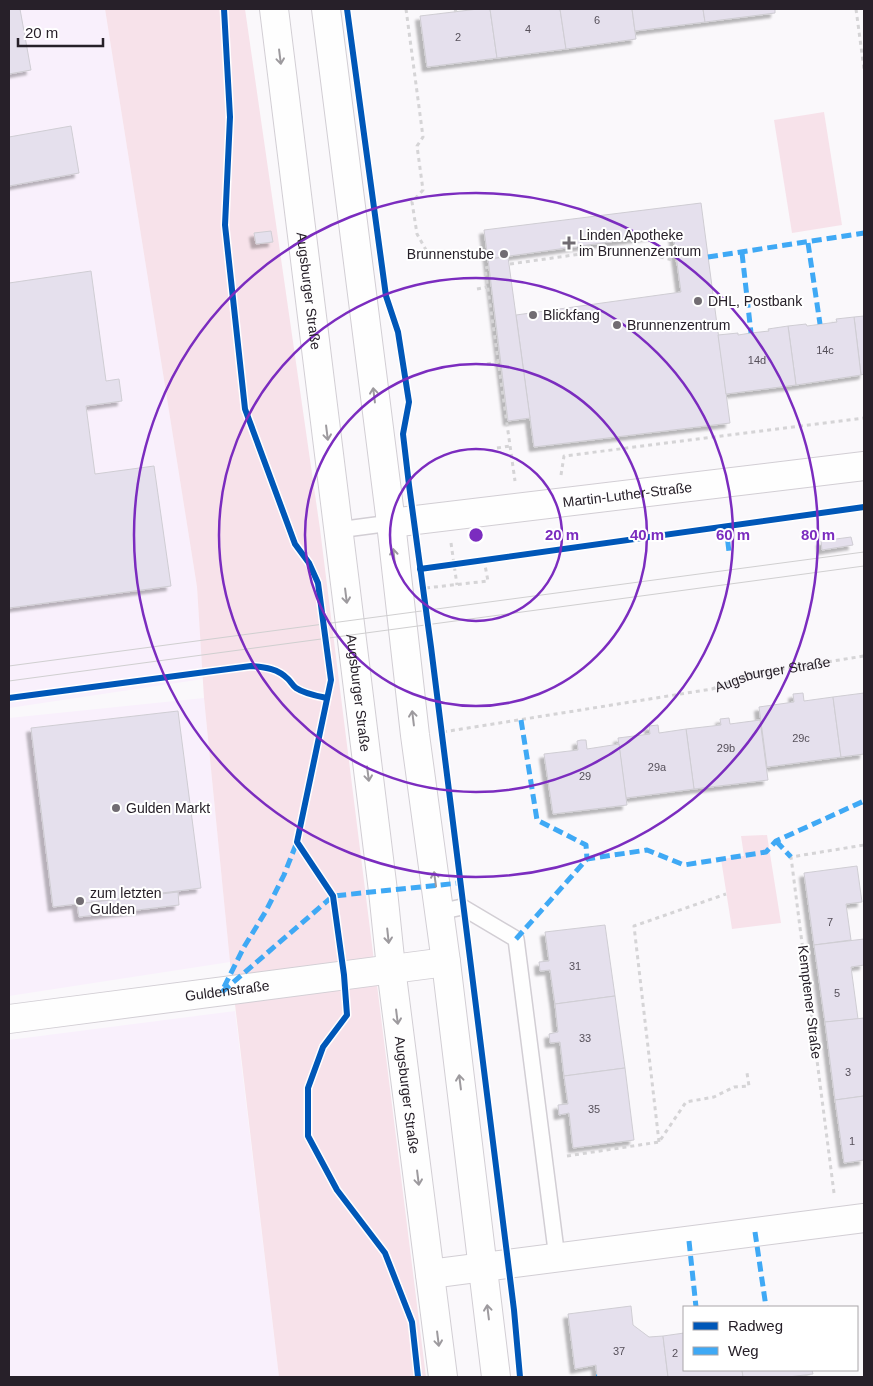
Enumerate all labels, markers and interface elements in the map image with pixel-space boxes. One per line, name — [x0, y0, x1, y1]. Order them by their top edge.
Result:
house number: 6 — [594, 14, 600, 26]
scale bar — [18, 15, 102, 47]
house number: 4 — [525, 23, 531, 35]
text: 20 m — [25, 24, 58, 41]
house number: 2 — [455, 31, 461, 43]
one-way arrow — [276, 49, 286, 65]
place label: Linden Apotheke im Brunnenzentrum — [579, 227, 701, 259]
street label: Augsburger Straße — [294, 231, 324, 351]
marker: Linden Apotheke im Brunnenzentrum — [563, 237, 575, 249]
place label: Brunnenstube — [407, 246, 494, 262]
marker: Brunnenstube — [498, 248, 510, 260]
place label: DHL, Postbank — [708, 293, 803, 309]
marker: DHL, Postbank — [692, 295, 704, 307]
place label: Blickfang — [543, 307, 600, 323]
marker: Blickfang — [527, 309, 539, 321]
place label: Brunnenzentrum — [627, 317, 731, 333]
marker: Brunnenzentrum — [611, 319, 623, 331]
house number: 14c — [816, 344, 834, 356]
house number: 14d — [748, 354, 766, 366]
one-way arrow — [369, 388, 379, 404]
one-way arrow — [322, 425, 332, 441]
street label: Martin-Luther-Straße — [562, 479, 693, 510]
centre of rings — [467, 526, 485, 544]
text: 20 m — [545, 526, 579, 543]
text: 40 m — [630, 526, 664, 543]
text: 60 m — [716, 526, 750, 543]
text: 80 m — [801, 526, 835, 543]
one-way arrow — [389, 549, 399, 565]
one-way arrow — [341, 587, 351, 603]
street label: Augsburger Straße — [343, 633, 374, 753]
street label: Augsburger Straße — [712, 654, 832, 695]
one-way arrow — [408, 710, 418, 726]
house number: 29c — [792, 732, 810, 744]
house number: 29b — [717, 742, 735, 754]
house number: 29a — [648, 761, 667, 773]
one-way arrow — [363, 766, 373, 782]
house number: 29 — [579, 770, 591, 782]
place label: Gulden Markt — [126, 800, 210, 816]
marker: Gulden Markt — [110, 802, 122, 814]
one-way arrow — [430, 871, 440, 887]
place label: zum letzten Gulden — [90, 885, 162, 917]
marker: zum letzten Gulden — [74, 895, 86, 907]
house number: 7 — [827, 916, 833, 928]
one-way arrow — [383, 927, 392, 943]
street label: Kemptener Straße — [795, 944, 825, 1060]
house number: 31 — [569, 960, 581, 972]
street label: Guldenstraße — [184, 977, 270, 1004]
house number: 5 — [834, 987, 840, 999]
one-way arrow — [392, 1008, 402, 1024]
house number: 33 — [579, 1032, 591, 1044]
street label: Augsburger Straße — [392, 1035, 423, 1155]
house number: 3 — [845, 1066, 851, 1078]
one-way arrow — [455, 1074, 465, 1090]
house number: 35 — [588, 1103, 600, 1115]
house number: 1 — [849, 1135, 855, 1147]
one-way arrow — [413, 1170, 423, 1186]
one-way arrow — [483, 1304, 493, 1320]
legend — [683, 1306, 858, 1371]
text: Radweg — [728, 1317, 783, 1334]
one-way arrow — [434, 1331, 444, 1347]
text: Weg — [728, 1342, 759, 1359]
house number: 37 — [613, 1345, 625, 1357]
house number: 2 — [672, 1347, 678, 1359]

